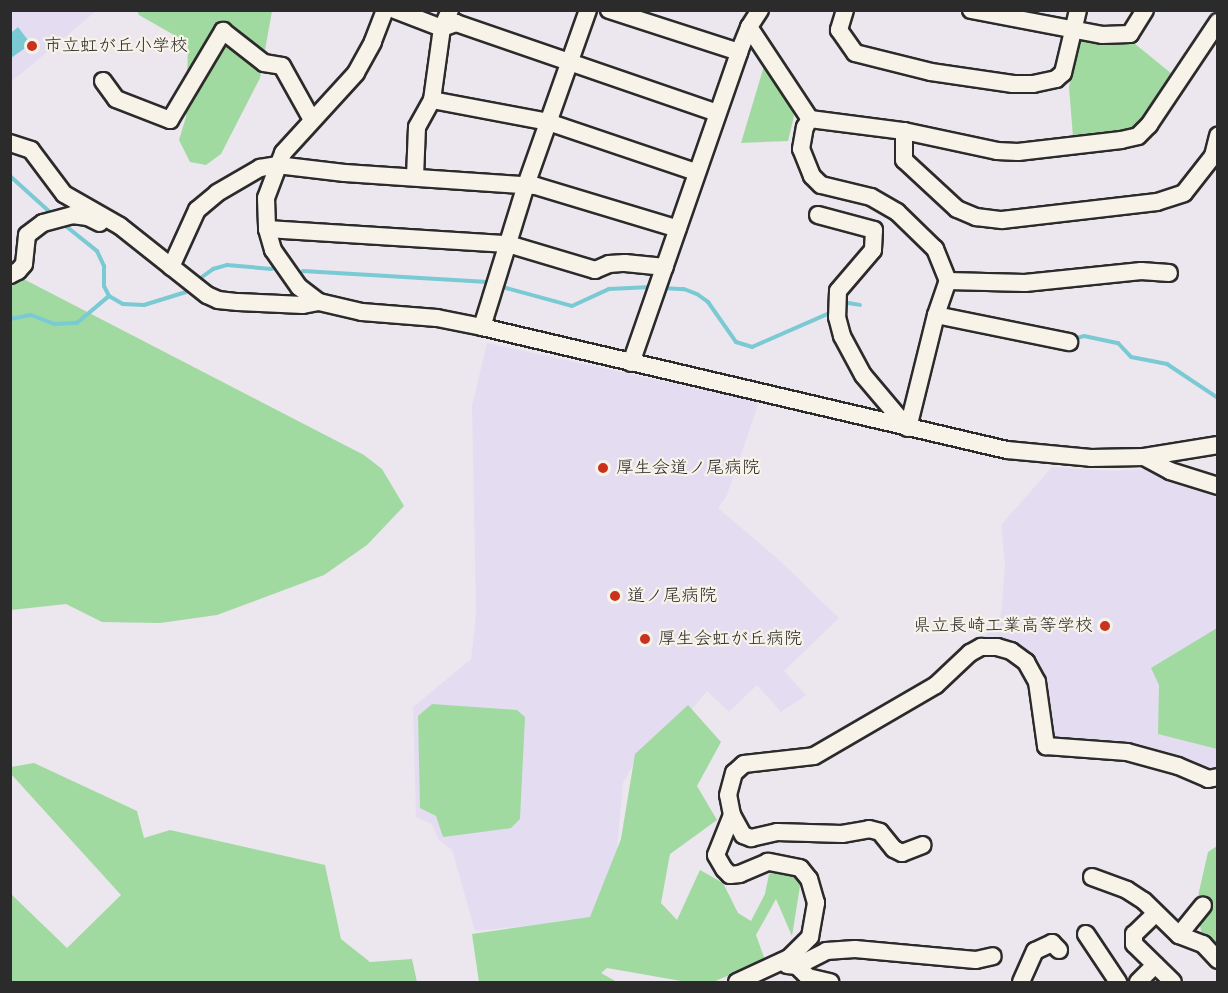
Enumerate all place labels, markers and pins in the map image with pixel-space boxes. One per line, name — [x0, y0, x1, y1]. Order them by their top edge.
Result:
place label: 市立虹が丘小学校 — [44, 35, 188, 57]
marker: 市立虹が丘小学校 — [25, 39, 39, 53]
place label: 厚生会道ノ尾病院 — [616, 457, 760, 479]
marker: 厚生会道ノ尾病院 — [594, 459, 612, 477]
place label: 道ノ尾病院 — [627, 585, 717, 607]
marker: 道ノ尾病院 — [608, 589, 622, 603]
place label: 県立長崎工業高等学校 — [913, 615, 1093, 637]
marker: 県立長崎工業高等学校 — [1098, 619, 1112, 633]
place label: 厚生会虹が丘病院 — [658, 628, 802, 650]
marker: 厚生会虹が丘病院 — [636, 630, 654, 648]

